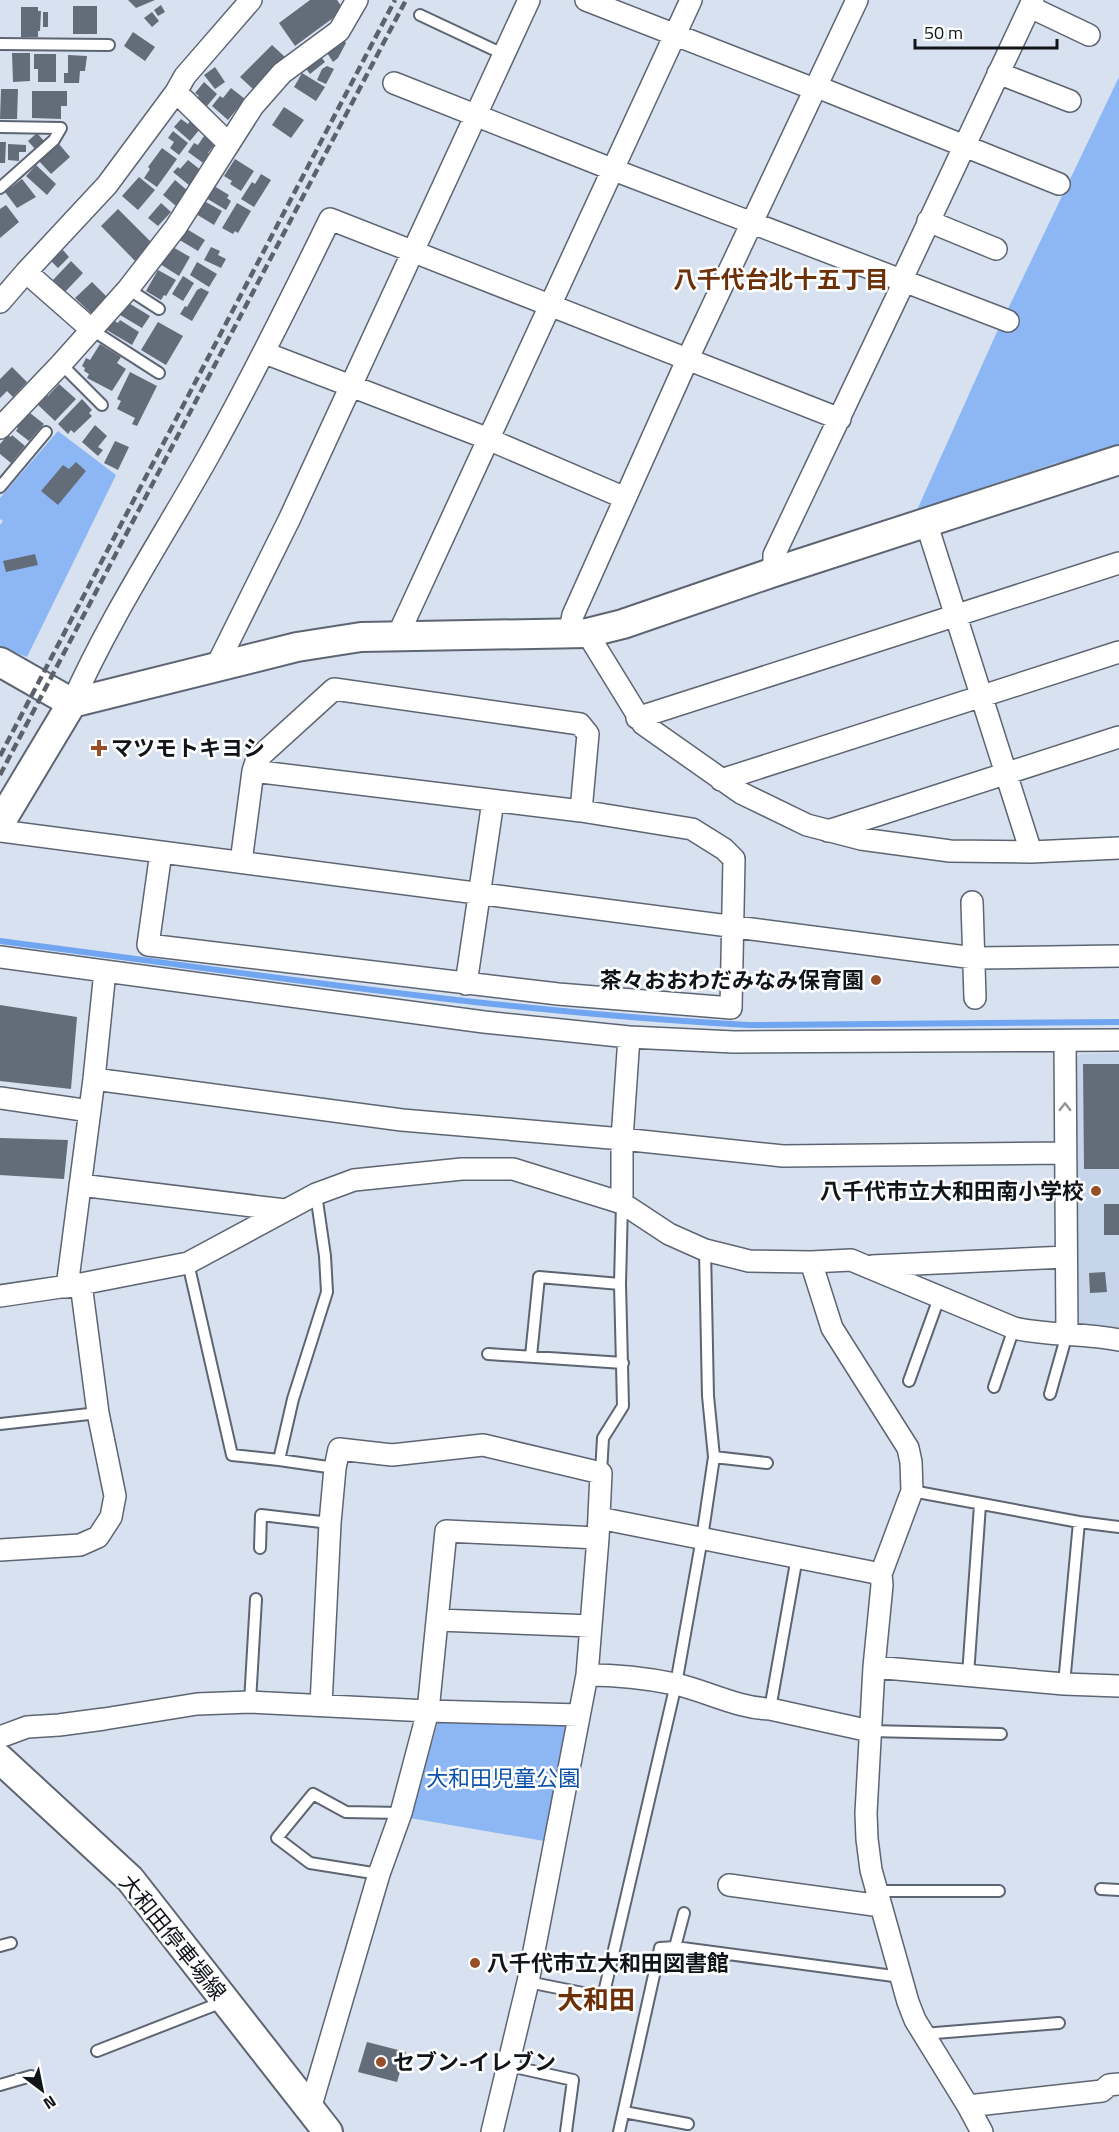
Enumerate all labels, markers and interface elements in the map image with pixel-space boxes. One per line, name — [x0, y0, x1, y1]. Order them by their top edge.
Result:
scale bar — [915, 12, 1058, 50]
text: 50 m — [924, 19, 963, 46]
district label: 八千代台北十五丁目 — [673, 261, 889, 297]
place label: マツモトキヨシ — [111, 731, 265, 765]
marker: マツモトキヨシ — [92, 741, 106, 755]
place label: 茶々おおわだみなみ保育園 — [600, 963, 864, 997]
marker: 茶々おおわだみなみ保育園 — [869, 973, 883, 987]
one-way arrow — [1059, 1103, 1071, 1112]
place label: 八千代市立大和田南小学校 — [820, 1174, 1084, 1208]
marker: 八千代市立大和田南小学校 — [1089, 1184, 1103, 1198]
park label: 大和田児童公園 — [426, 1761, 580, 1795]
street label: 大和田停車場線 — [111, 1866, 235, 2008]
place label: 八千代市立大和田図書館 — [487, 1946, 729, 1980]
marker: 八千代市立大和田図書館 — [468, 1956, 482, 1970]
district label: 大和田 — [557, 1980, 635, 2019]
place label: セブン-イレブン — [393, 2045, 556, 2079]
marker: セブン-イレブン — [374, 2055, 388, 2069]
north arrow — [12, 2060, 72, 2120]
text: N — [39, 2090, 61, 2116]

